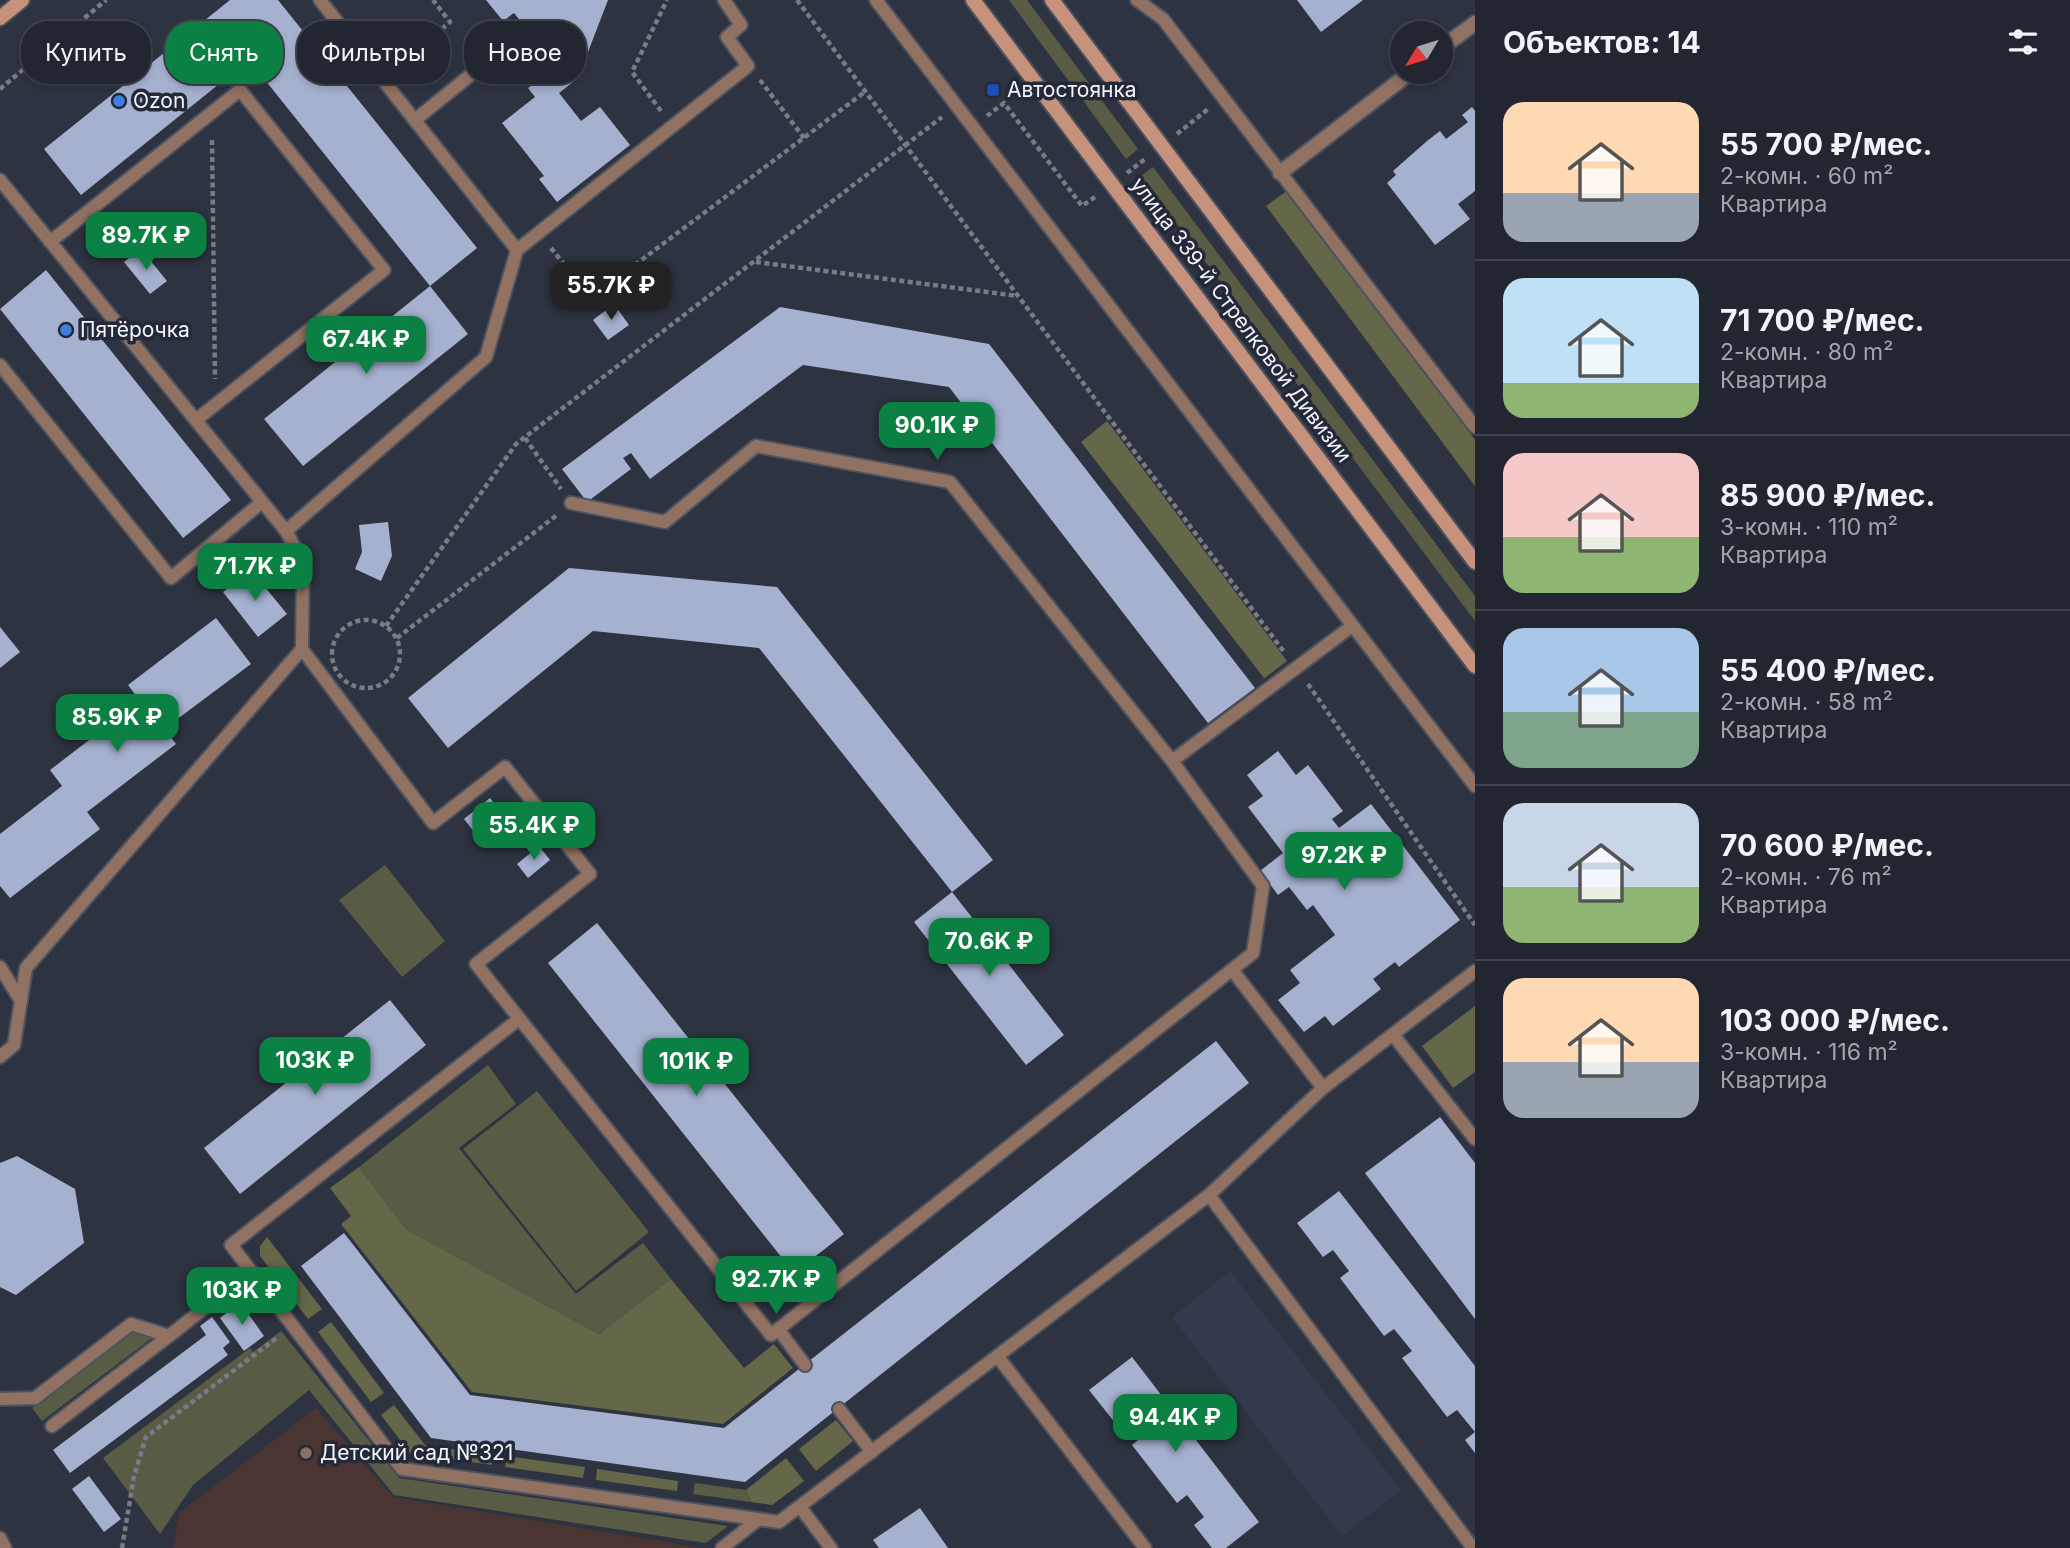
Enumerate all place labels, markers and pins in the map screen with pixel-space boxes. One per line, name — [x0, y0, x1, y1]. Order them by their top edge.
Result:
place label: Автостоянка — [1007, 77, 1137, 102]
marker: Автостоянка — [985, 82, 1001, 98]
place label: Ozon — [133, 88, 185, 113]
marker: Ozon — [111, 93, 127, 109]
pin: 89.7K ₽ — [81, 212, 211, 272]
pin: 55.7K ₽ — [546, 262, 676, 322]
pin: 67.4K ₽ — [301, 316, 431, 376]
place label: Пятёрочка — [80, 317, 190, 342]
marker: Пятёрочка — [58, 322, 74, 338]
pin: 90.1K ₽ — [872, 402, 1002, 462]
pin: 71.7K ₽ — [190, 544, 320, 603]
pin: 85.9K ₽ — [52, 694, 182, 754]
pin: 55.4K ₽ — [469, 802, 599, 862]
pin: 97.2K ₽ — [1279, 832, 1409, 892]
pin: 70.6K ₽ — [924, 918, 1054, 978]
pin: 103K ₽ — [258, 1038, 372, 1097]
pin: 101K ₽ — [639, 1038, 753, 1098]
pin: 92.7K ₽ — [711, 1256, 841, 1316]
pin: 103K ₽ — [185, 1268, 299, 1327]
pin: 94.4K ₽ — [1110, 1394, 1240, 1454]
place label: Детский сад №321 — [320, 1440, 513, 1465]
marker: Детский сад №321 — [298, 1445, 314, 1461]

